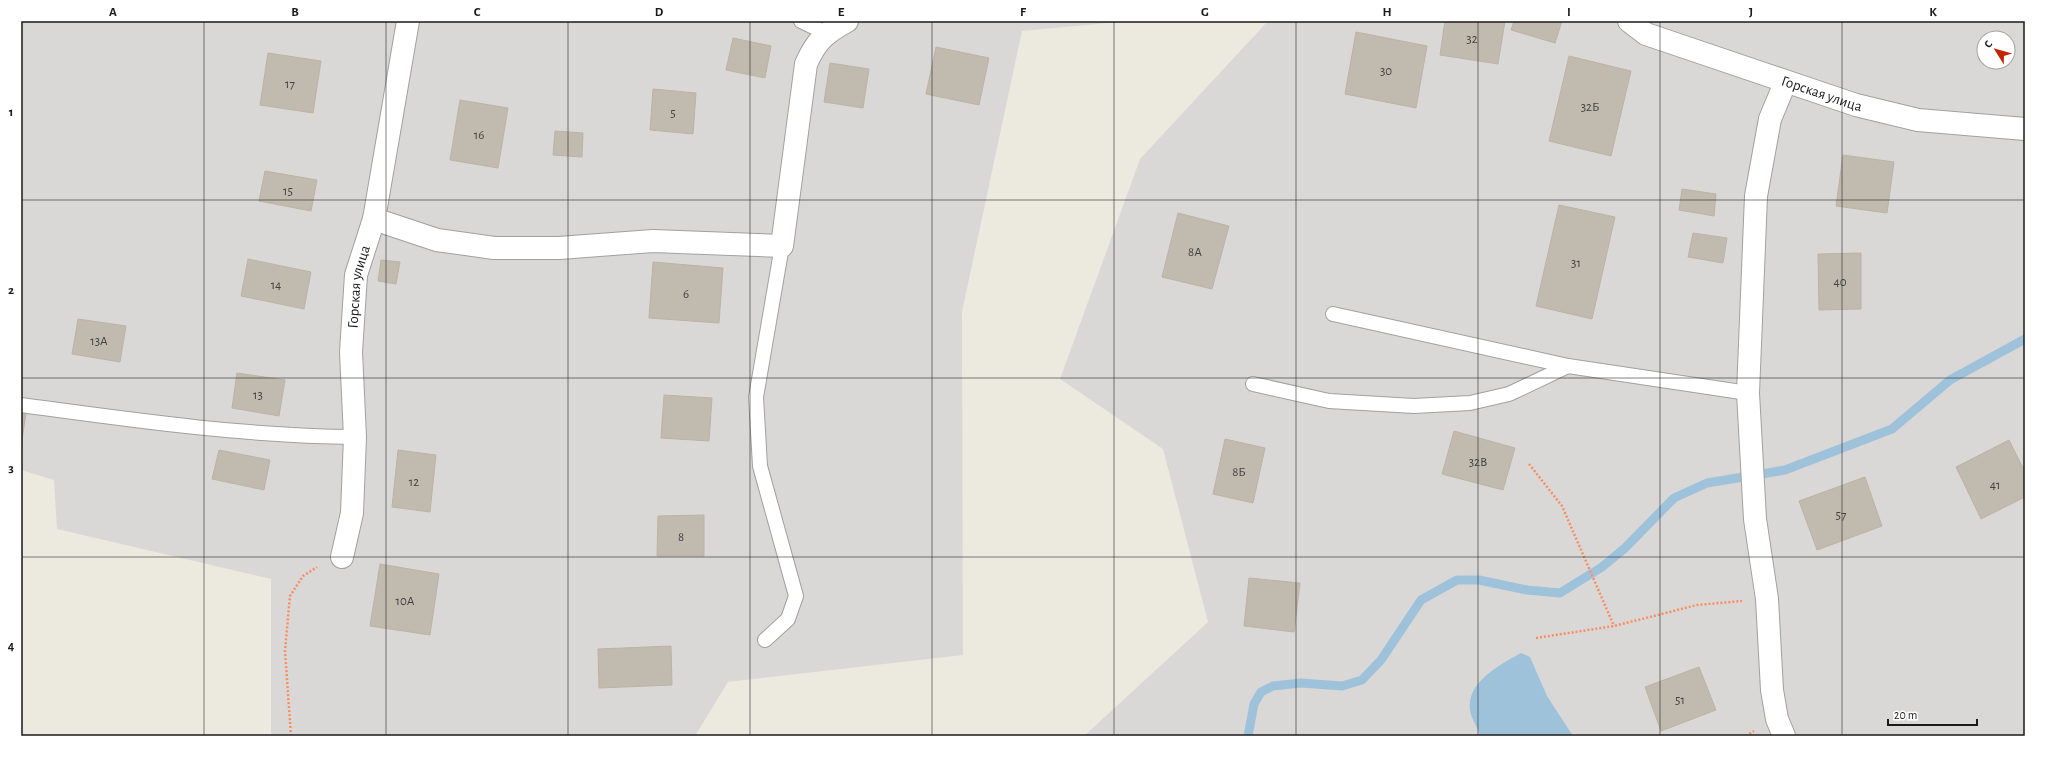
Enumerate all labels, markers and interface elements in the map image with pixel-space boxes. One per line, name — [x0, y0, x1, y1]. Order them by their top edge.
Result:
text: A — [109, 6, 117, 19]
text: B — [291, 6, 299, 19]
text: C — [474, 6, 481, 19]
text: D — [655, 6, 664, 19]
text: E — [838, 6, 845, 19]
text: F — [1020, 6, 1027, 19]
text: G — [1201, 6, 1209, 19]
text: H — [1382, 6, 1392, 19]
text: I — [1567, 6, 1571, 19]
text: J — [1749, 6, 1753, 19]
text: K — [1929, 6, 1937, 19]
north arrow — [1976, 30, 2016, 70]
house number: 32 — [1466, 33, 1478, 46]
text: С — [1982, 39, 1995, 50]
house number: 30 — [1380, 65, 1392, 78]
street label: Горская улица — [1779, 73, 1864, 114]
house number: 17 — [285, 78, 296, 91]
house number: 32Б — [1581, 101, 1599, 114]
text: 1 — [9, 106, 13, 119]
house number: 5 — [670, 107, 676, 120]
house number: 16 — [474, 129, 484, 142]
house number: 15 — [283, 185, 293, 198]
street label: Горская улица — [346, 243, 373, 329]
house number: 8А — [1188, 246, 1202, 259]
house number: 31 — [1571, 257, 1581, 270]
house number: 40 — [1833, 276, 1847, 289]
house number: 14 — [271, 279, 281, 292]
text: 2 — [8, 284, 14, 297]
house number: 6 — [683, 288, 689, 301]
house number: 13А — [90, 335, 108, 348]
house number: 13 — [253, 389, 263, 402]
house number: 32В — [1469, 456, 1487, 469]
text: 3 — [8, 462, 14, 475]
house number: 8Б — [1232, 466, 1246, 479]
house number: 12 — [409, 476, 419, 489]
house number: 41 — [1990, 479, 2000, 492]
house number: 57 — [1836, 509, 1847, 522]
house number: 8 — [678, 531, 684, 544]
house number: 10А — [396, 595, 415, 608]
text: 4 — [8, 640, 15, 653]
house number: 51 — [1675, 694, 1685, 707]
scale bar — [1888, 701, 1977, 727]
text: 20 m — [1894, 709, 1917, 721]

